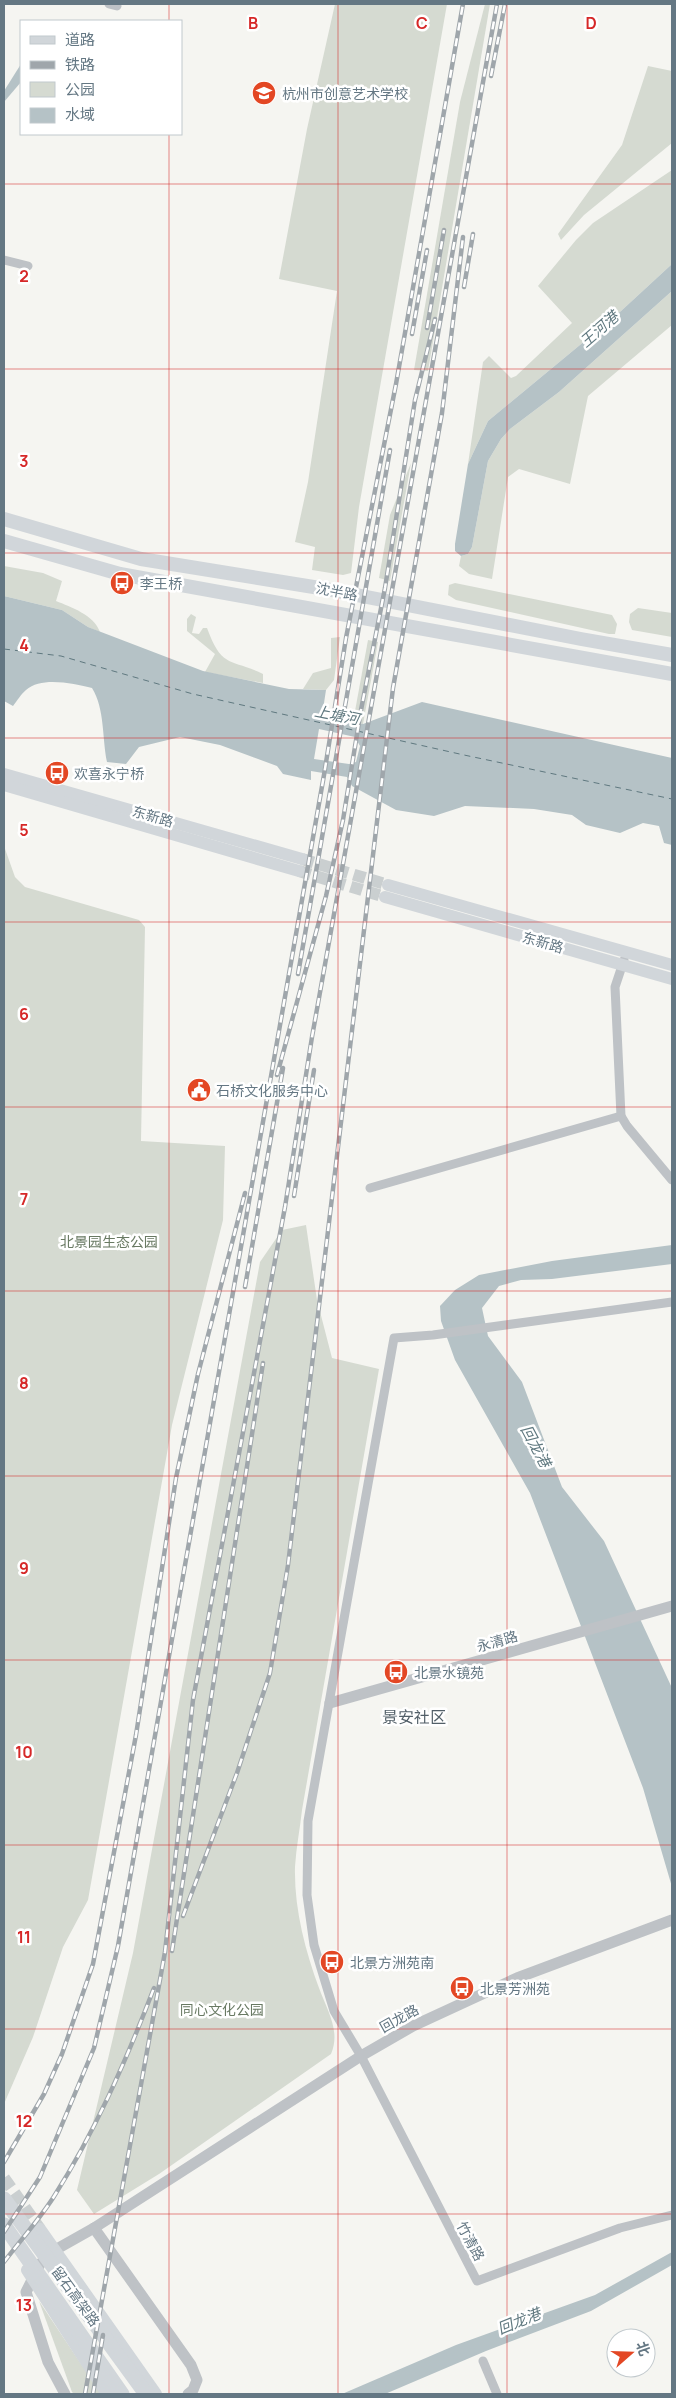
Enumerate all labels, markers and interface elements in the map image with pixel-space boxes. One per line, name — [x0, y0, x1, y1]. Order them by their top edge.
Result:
text: B — [248, 12, 258, 34]
text: C — [416, 12, 428, 34]
text: D — [585, 12, 597, 34]
legend — [20, 20, 182, 135]
text: 道路 — [65, 29, 95, 50]
text: 铁路 — [65, 54, 95, 75]
text: 公园 — [65, 79, 95, 100]
school or university icon: 杭州市创意艺术学校 — [251, 80, 277, 106]
place label: 杭州市创意艺术学校 — [282, 84, 408, 103]
text: 水域 — [65, 104, 95, 125]
text: 2 — [19, 265, 29, 287]
water label: 王河港 — [575, 305, 624, 352]
text: 3 — [19, 450, 29, 472]
bus stop icon: 李王桥 — [109, 570, 135, 596]
place label: 李王桥 — [140, 574, 182, 593]
street label: 沈半路 — [315, 578, 359, 604]
text: 4 — [19, 634, 29, 656]
water label: 上塘河 — [313, 700, 364, 730]
bus stop icon: 欢喜永宁桥 — [44, 760, 70, 786]
place label: 欢喜永宁桥 — [74, 764, 144, 783]
street label: 东新路 — [130, 801, 176, 831]
text: 5 — [19, 819, 29, 841]
street label: 东新路 — [520, 927, 566, 957]
text: 6 — [19, 1003, 29, 1025]
public building icon: 石桥文化服务中心 — [186, 1077, 212, 1103]
place label: 石桥文化服务中心 — [216, 1081, 328, 1100]
text: 7 — [20, 1188, 28, 1210]
park label: 北景园生态公园 — [60, 1232, 158, 1251]
text: 8 — [19, 1372, 29, 1394]
water label: 回龙港 — [516, 1421, 557, 1473]
text: 9 — [19, 1557, 29, 1579]
street label: 永清路 — [474, 1626, 520, 1656]
bus stop icon: 北景水镜苑 — [383, 1659, 409, 1685]
place label: 北景水镜苑 — [414, 1663, 484, 1682]
district label: 景安社区 — [382, 1706, 446, 1728]
text: 10 — [15, 1741, 33, 1763]
text: 11 — [17, 1926, 31, 1948]
bus stop icon: 北景方洲苑南 — [319, 1949, 345, 1975]
place label: 北景方洲苑南 — [350, 1953, 434, 1972]
bus stop icon: 北景芳洲苑 — [449, 1975, 475, 2001]
place label: 北景芳洲苑 — [480, 1979, 550, 1998]
park label: 同心文化公园 — [180, 2000, 264, 2019]
street label: 回龙路 — [376, 2000, 422, 2036]
text: 12 — [16, 2110, 32, 2132]
street label: 竹清路 — [453, 2218, 489, 2264]
street label: 留石高架路 — [48, 2262, 104, 2330]
text: 13 — [16, 2294, 32, 2316]
water label: 回龙港 — [494, 2302, 546, 2339]
north arrow — [606, 2328, 656, 2378]
text: 北 — [632, 2339, 655, 2358]

